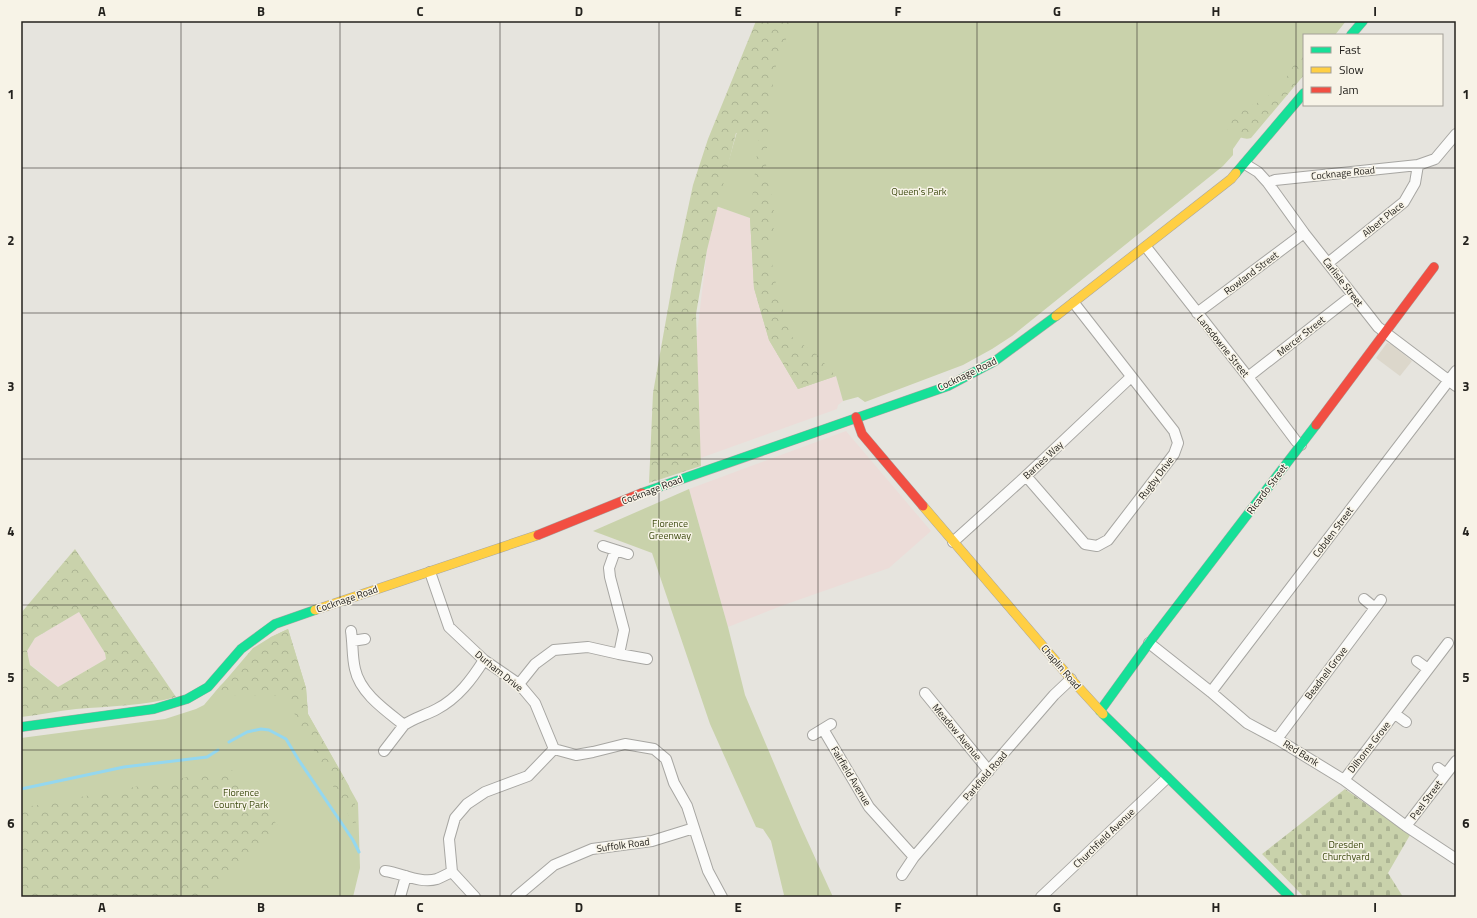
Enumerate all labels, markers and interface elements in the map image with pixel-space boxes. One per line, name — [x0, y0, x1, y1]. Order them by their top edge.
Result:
text: A — [98, 1, 106, 21]
text: B — [257, 1, 265, 21]
text: C — [416, 1, 424, 21]
text: D — [575, 1, 583, 21]
text: E — [734, 1, 742, 21]
text: F — [895, 1, 902, 21]
text: G — [1053, 1, 1061, 21]
text: H — [1212, 1, 1220, 21]
text: I — [1373, 1, 1377, 21]
legend — [1303, 34, 1443, 106]
text: Fast — [1339, 40, 1362, 59]
text: Slow — [1339, 60, 1364, 79]
text: Jam — [1339, 80, 1359, 99]
text: 1 — [7, 84, 15, 104]
text: 1 — [1462, 84, 1470, 104]
street label: Cocknage Road — [1310, 162, 1376, 184]
park label: Queen's Park — [891, 184, 947, 199]
street label: Albert Place — [1359, 197, 1407, 241]
text: 2 — [7, 230, 15, 250]
text: 2 — [1462, 230, 1470, 250]
street label: Rowland Street — [1221, 247, 1282, 299]
street label: Carlisle Street — [1319, 254, 1367, 310]
street label: Lansdowne Street — [1193, 312, 1253, 381]
street label: Mercer Street — [1274, 312, 1329, 360]
street label: Cocknage Road — [935, 353, 999, 395]
text: 3 — [7, 376, 15, 396]
text: 3 — [1462, 376, 1470, 396]
street label: Barnes Way — [1019, 437, 1067, 483]
street label: Rugby Drive — [1135, 453, 1177, 503]
street label: Ricardo Street — [1243, 460, 1291, 517]
street label: Cocknage Road — [619, 471, 685, 509]
street label: Cobden Street — [1309, 503, 1357, 560]
park label: Florence Greenway — [649, 516, 691, 543]
text: 4 — [7, 521, 15, 541]
text: 4 — [1462, 521, 1470, 541]
street label: Cocknage Road — [314, 581, 380, 617]
street label: Chaplin Road — [1037, 641, 1085, 693]
street label: Beadnell Grove — [1301, 643, 1351, 703]
street label: Durham Drive — [472, 647, 526, 695]
text: 5 — [7, 667, 15, 687]
text: 5 — [1462, 667, 1470, 687]
street label: Meadow Avenue — [929, 700, 985, 764]
street label: Dilhorne Grove — [1344, 718, 1394, 776]
street label: Red Bank — [1280, 736, 1322, 770]
street label: Fairfield Avenue — [827, 743, 875, 809]
street label: Parkfield Road — [959, 748, 1011, 804]
street label: Peel Street — [1406, 777, 1446, 823]
park label: Florence Country Park — [214, 785, 268, 812]
street label: Churchfield Avenue — [1070, 805, 1138, 871]
text: 6 — [7, 813, 15, 833]
text: 6 — [1462, 813, 1470, 833]
street label: Suffolk Road — [595, 834, 651, 856]
park label: Dresden Churchyard — [1322, 837, 1370, 864]
text: A — [98, 897, 106, 917]
text: B — [257, 897, 265, 917]
text: C — [416, 897, 424, 917]
text: D — [575, 897, 583, 917]
text: E — [734, 897, 742, 917]
text: F — [895, 897, 902, 917]
text: G — [1053, 897, 1061, 917]
text: H — [1212, 897, 1220, 917]
text: I — [1373, 897, 1377, 917]

